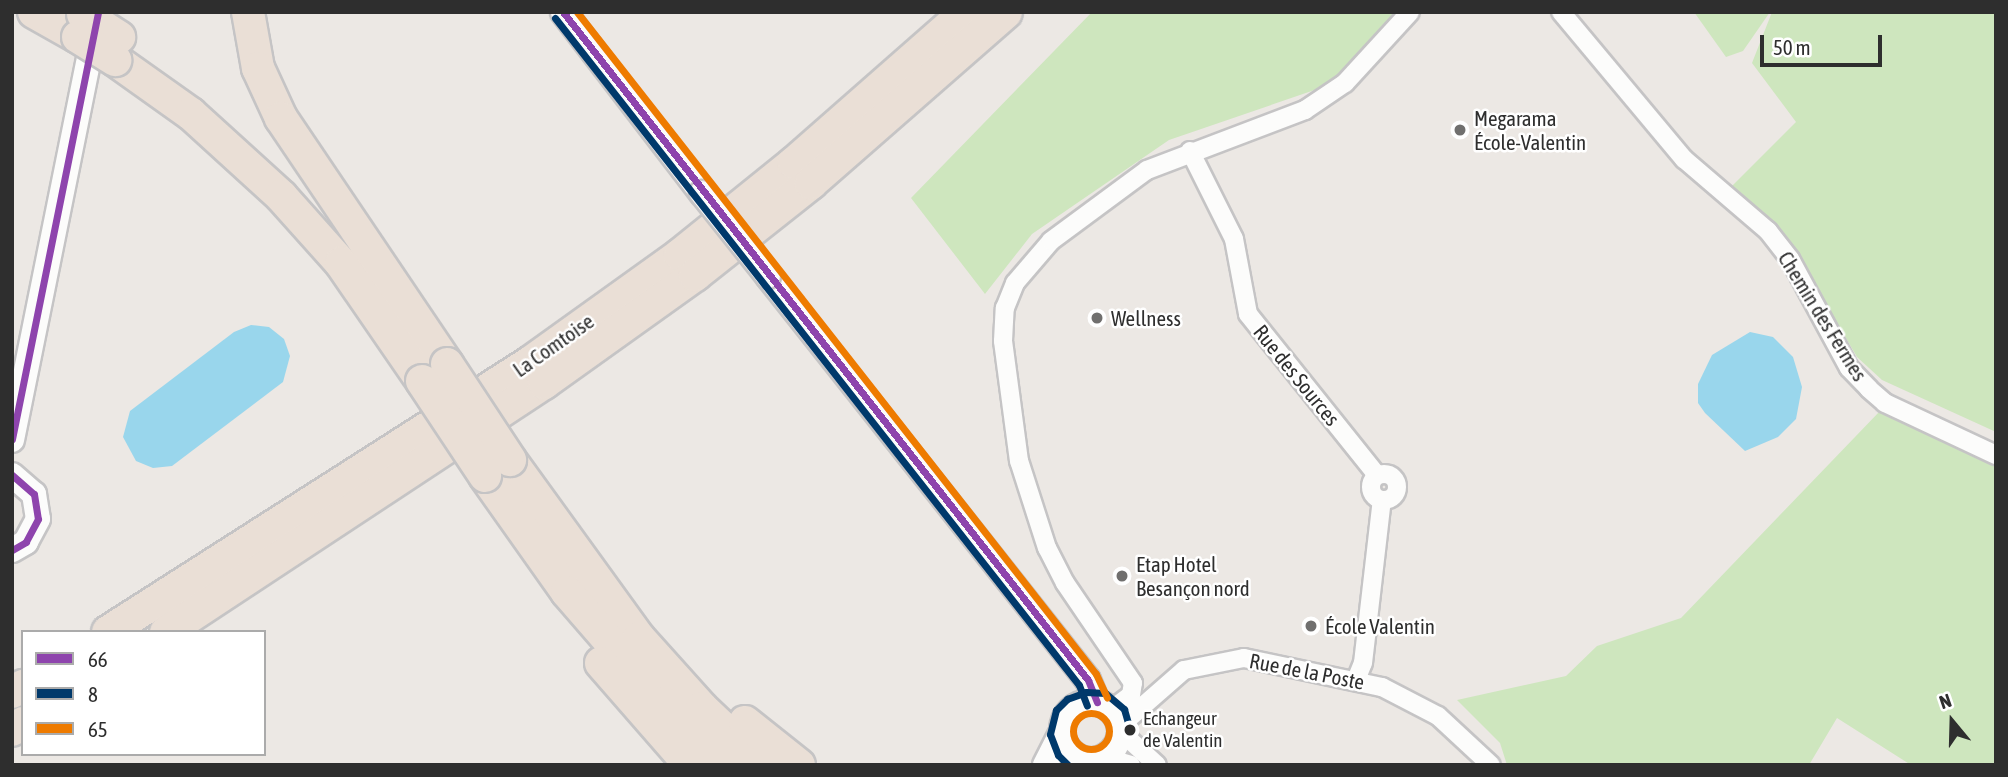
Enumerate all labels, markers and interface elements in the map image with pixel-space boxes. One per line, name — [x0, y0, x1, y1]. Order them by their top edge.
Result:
scale bar — [1763, 21, 1885, 65]
text: 50 m — [1773, 35, 1811, 59]
place label: Megarama École-Valentin — [1474, 105, 1586, 155]
marker: Megarama École-Valentin — [1452, 122, 1468, 138]
street label: Chemin des Fermes — [1773, 247, 1873, 385]
place label: Wellness — [1111, 305, 1181, 331]
street label: La Comtoise — [508, 308, 598, 382]
marker: Wellness — [1089, 310, 1105, 326]
street label: Rue des Sources — [1249, 319, 1345, 431]
place label: Etap Hotel Besançon nord — [1136, 551, 1250, 601]
marker: Etap Hotel Besançon nord — [1114, 568, 1130, 584]
place label: École Valentin — [1325, 613, 1435, 639]
marker: École Valentin — [1303, 618, 1319, 634]
legend — [21, 630, 266, 756]
text: 66 — [88, 647, 108, 671]
street label: Rue de la Poste — [1247, 648, 1367, 694]
text: 8 — [88, 682, 98, 706]
north arrow — [1917, 686, 1987, 756]
text: N — [1936, 689, 1954, 713]
place label: Echangeur de Valentin — [1143, 708, 1223, 752]
text: 65 — [88, 717, 108, 741]
marker: Echangeur de Valentin — [1123, 723, 1137, 737]

